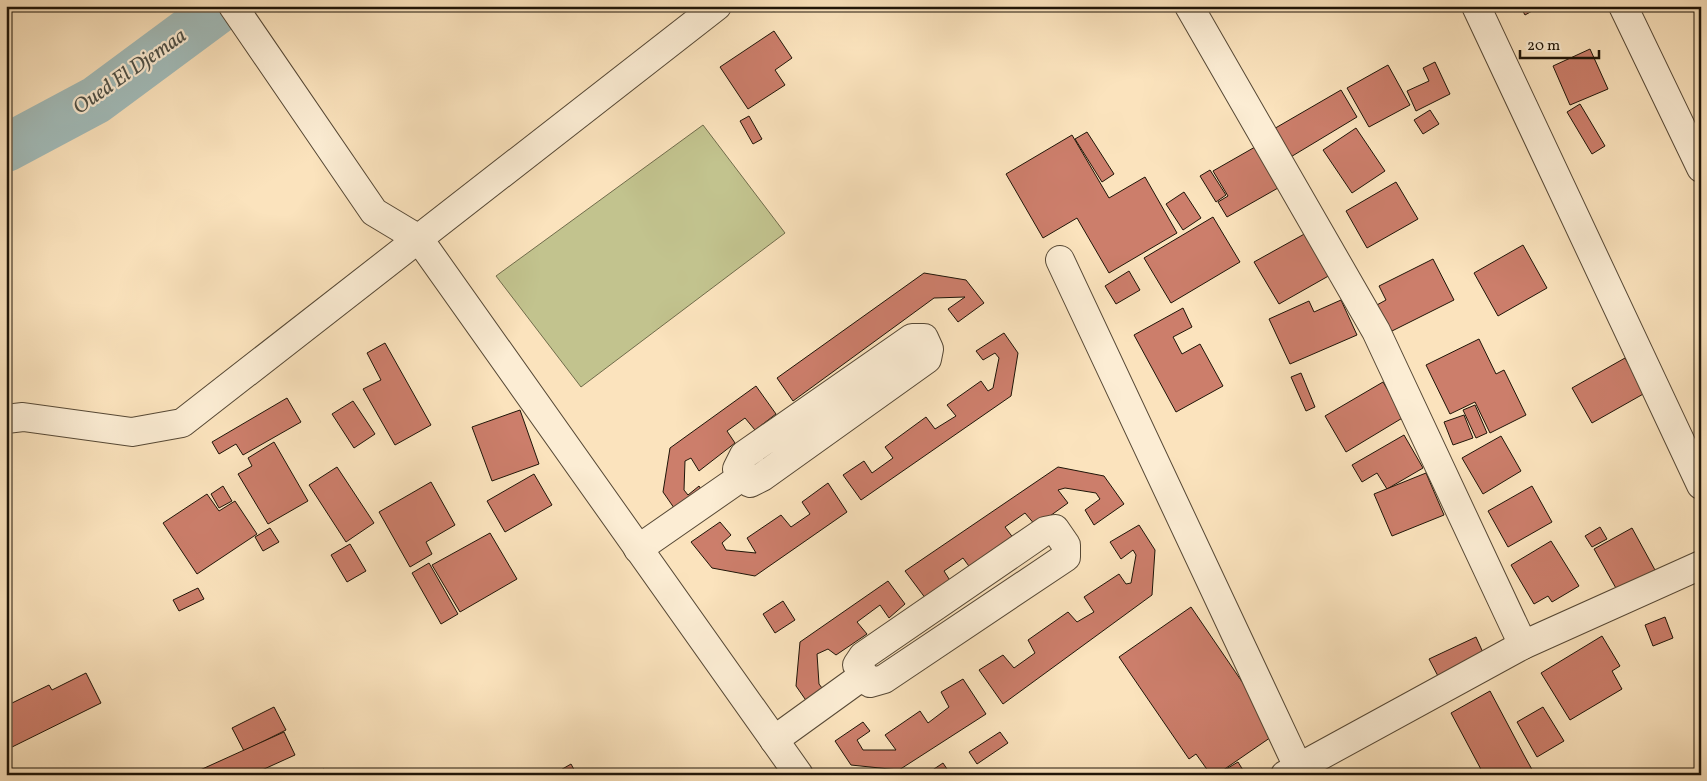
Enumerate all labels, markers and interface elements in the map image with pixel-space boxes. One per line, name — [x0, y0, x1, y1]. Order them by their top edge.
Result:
water label: Oued El Djemaa — [67, 22, 193, 122]
scale bar — [1520, 28, 1598, 60]
text: 20 m — [1527, 36, 1560, 57]

